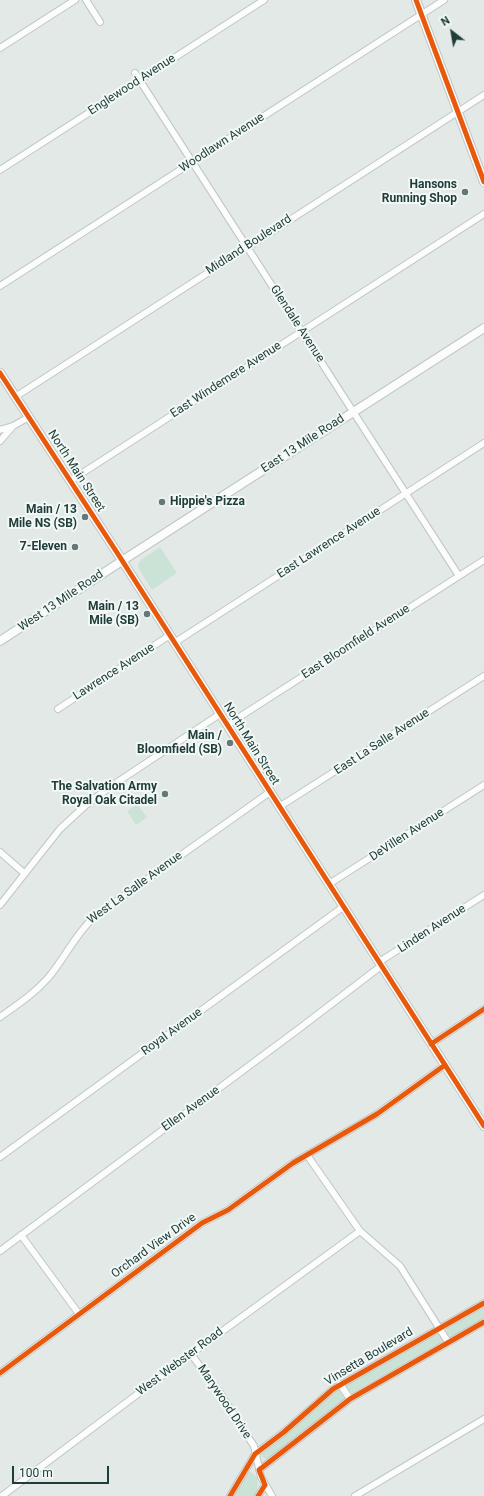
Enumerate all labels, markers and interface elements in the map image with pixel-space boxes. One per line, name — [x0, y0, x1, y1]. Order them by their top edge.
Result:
north arrow — [432, 12, 472, 52]
text: N — [439, 14, 452, 29]
street label: Englewood Avenue — [86, 51, 178, 119]
street label: Woodlawn Avenue — [177, 110, 267, 176]
place label: Hansons Running Shop — [382, 178, 457, 206]
marker: Hansons Running Shop — [460, 187, 470, 197]
street label: Midland Boulevard — [204, 212, 294, 278]
street label: Glendale Avenue — [267, 283, 327, 365]
street label: East Windemere Avenue — [168, 339, 284, 421]
street label: East 13 Mile Road — [259, 412, 347, 476]
street label: North Main Street — [44, 427, 108, 515]
place label: Hippie's Pizza — [170, 495, 245, 509]
marker: Hippie's Pizza — [157, 497, 167, 507]
place label: Main / 13 Mile NS (SB) — [8, 503, 77, 531]
street label: East Lawrence Avenue — [275, 504, 383, 582]
marker: Main / 13 Mile NS (SB) — [80, 512, 90, 522]
place label: 7-Eleven — [20, 540, 67, 554]
marker: 7-Eleven — [70, 542, 80, 552]
street label: West 13 Mile Road — [16, 567, 106, 635]
place label: Main / 13 Mile (SB) — [88, 600, 139, 628]
street label: East Bloomfield Avenue — [299, 602, 413, 682]
marker: Main / 13 Mile (SB) — [142, 609, 152, 619]
street label: Lawrence Avenue — [71, 640, 157, 704]
street label: North Main Street — [220, 700, 282, 788]
street label: East La Salle Avenue — [332, 706, 432, 778]
place label: Main / Bloomfield (SB) — [137, 729, 222, 757]
marker: Main / Bloomfield (SB) — [225, 738, 235, 748]
place label: The Salvation Army Royal Oak Citadel — [51, 780, 157, 808]
marker: The Salvation Army Royal Oak Citadel — [160, 789, 170, 799]
street label: DeVillen Avenue — [367, 806, 447, 864]
street label: West La Salle Avenue — [85, 849, 185, 927]
street label: Linden Avenue — [395, 902, 469, 956]
street label: Royal Avenue — [139, 1005, 205, 1059]
street label: Ellen Avenue — [159, 1083, 223, 1135]
street label: Orchard View Drive — [109, 1210, 199, 1282]
street label: West Webster Road — [134, 1325, 226, 1399]
street label: Vinsetta Boulevard — [322, 1325, 416, 1389]
street label: Marywood Drive — [194, 1362, 254, 1442]
scale bar — [14, 1458, 111, 1484]
text: 100 m — [19, 1466, 53, 1480]

